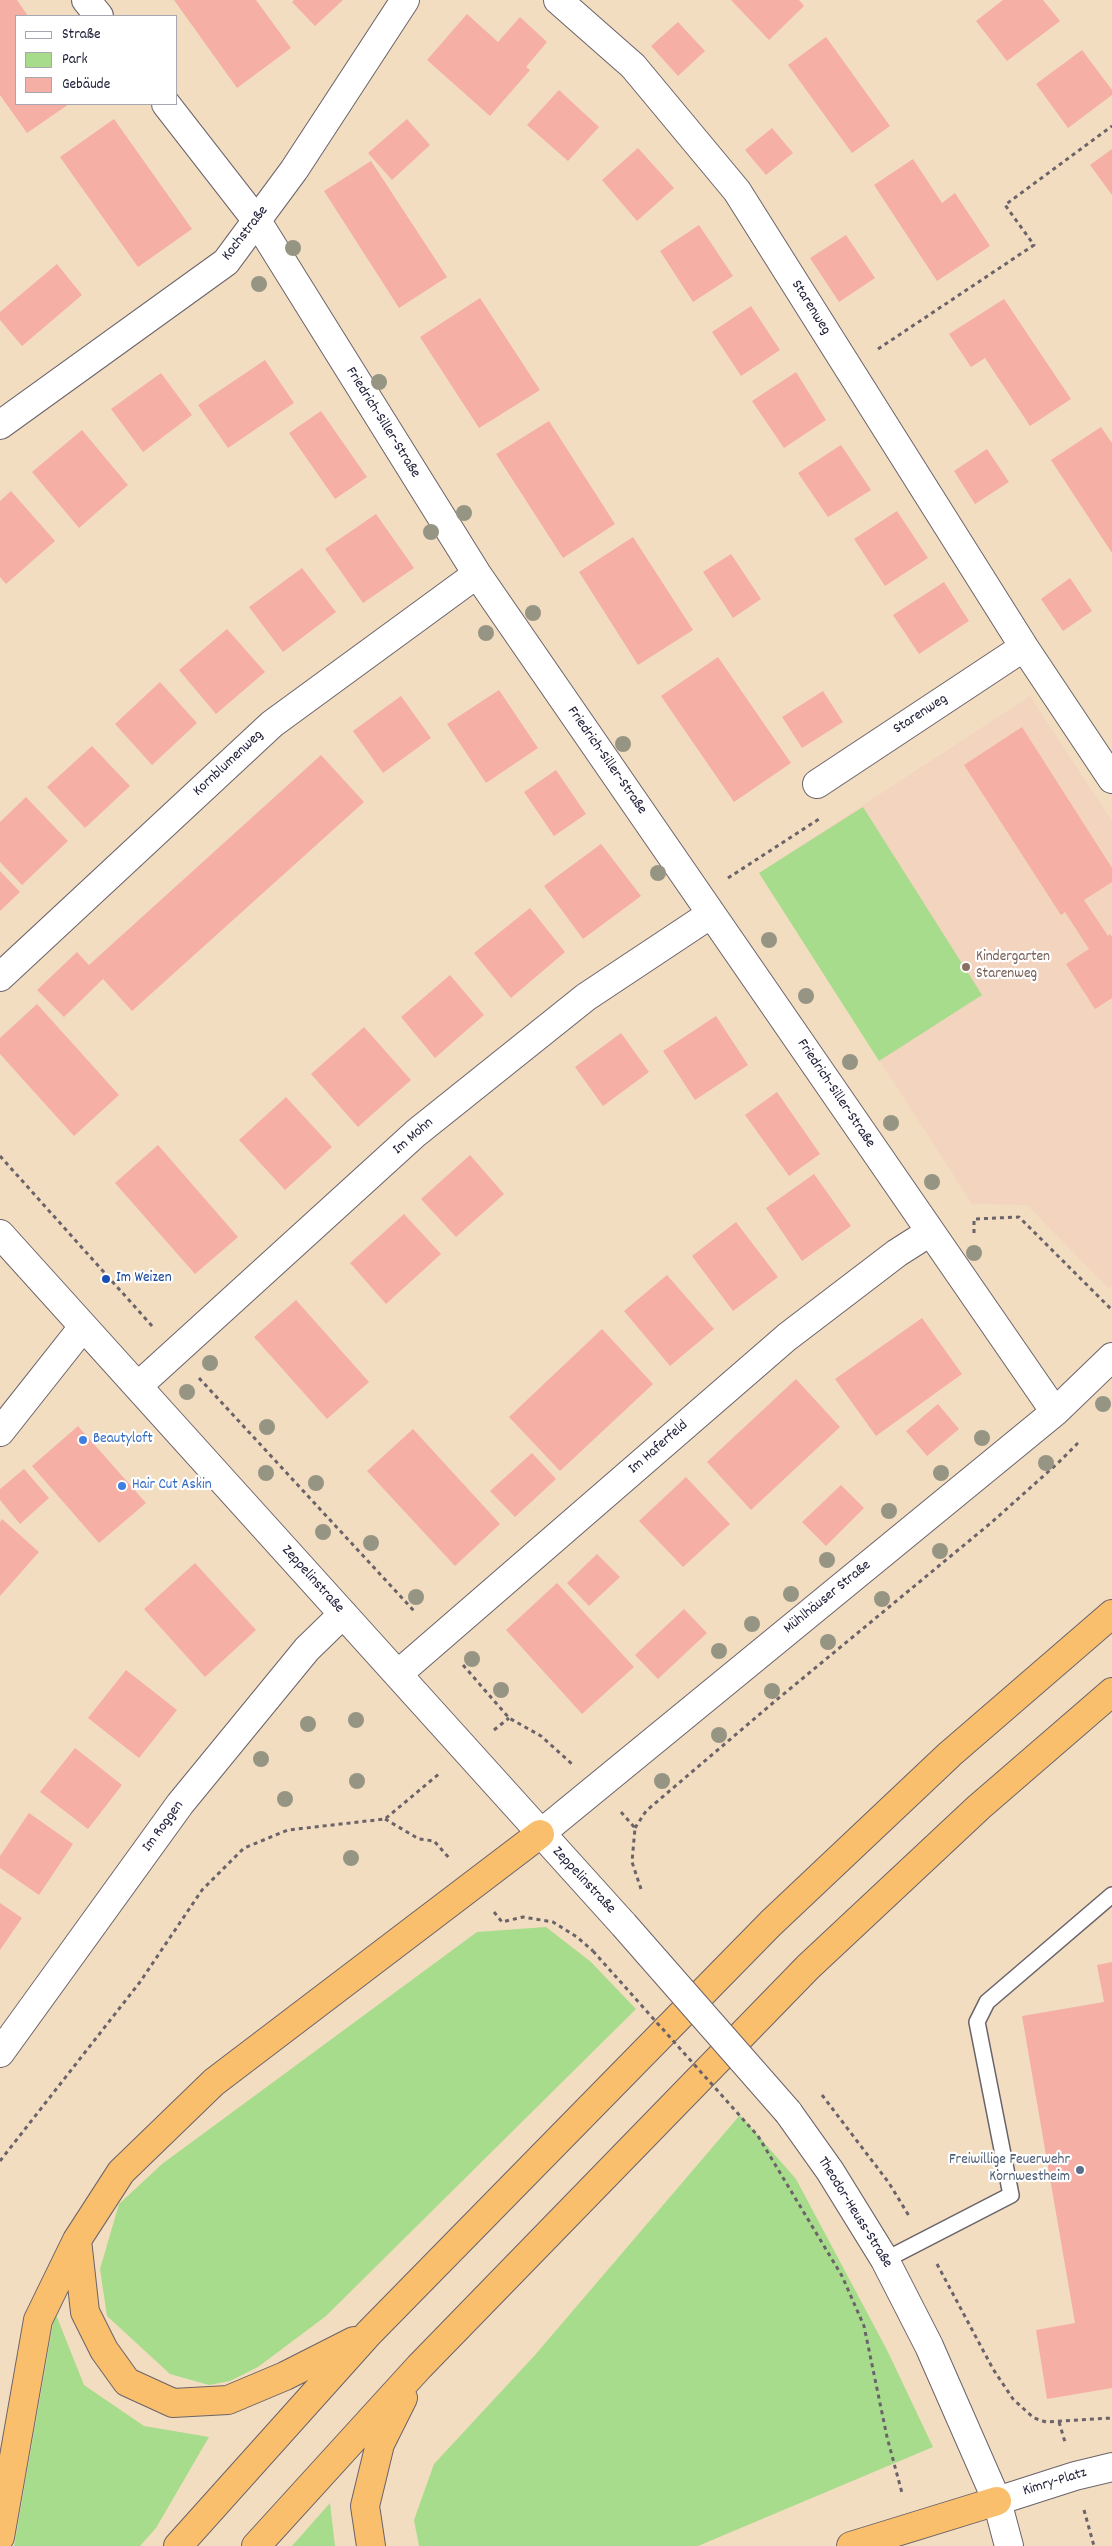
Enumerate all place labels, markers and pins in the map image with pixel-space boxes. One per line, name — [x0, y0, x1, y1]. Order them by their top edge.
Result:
place label: Kindergarten Starenweg — [976, 949, 1050, 984]
marker: Kindergarten Starenweg — [960, 961, 972, 973]
place label: Im Weizen — [116, 1270, 172, 1288]
marker: Im Weizen — [100, 1273, 112, 1285]
place label: Beautyloft — [93, 1431, 153, 1449]
marker: Beautyloft — [77, 1434, 89, 1446]
place label: Hair Cut Askin — [132, 1477, 212, 1495]
marker: Hair Cut Askin — [116, 1480, 128, 1492]
place label: Freiwillige Feuerwehr Kornwestheim — [949, 2152, 1070, 2187]
marker: Freiwillige Feuerwehr Kornwestheim — [1074, 2164, 1086, 2176]

